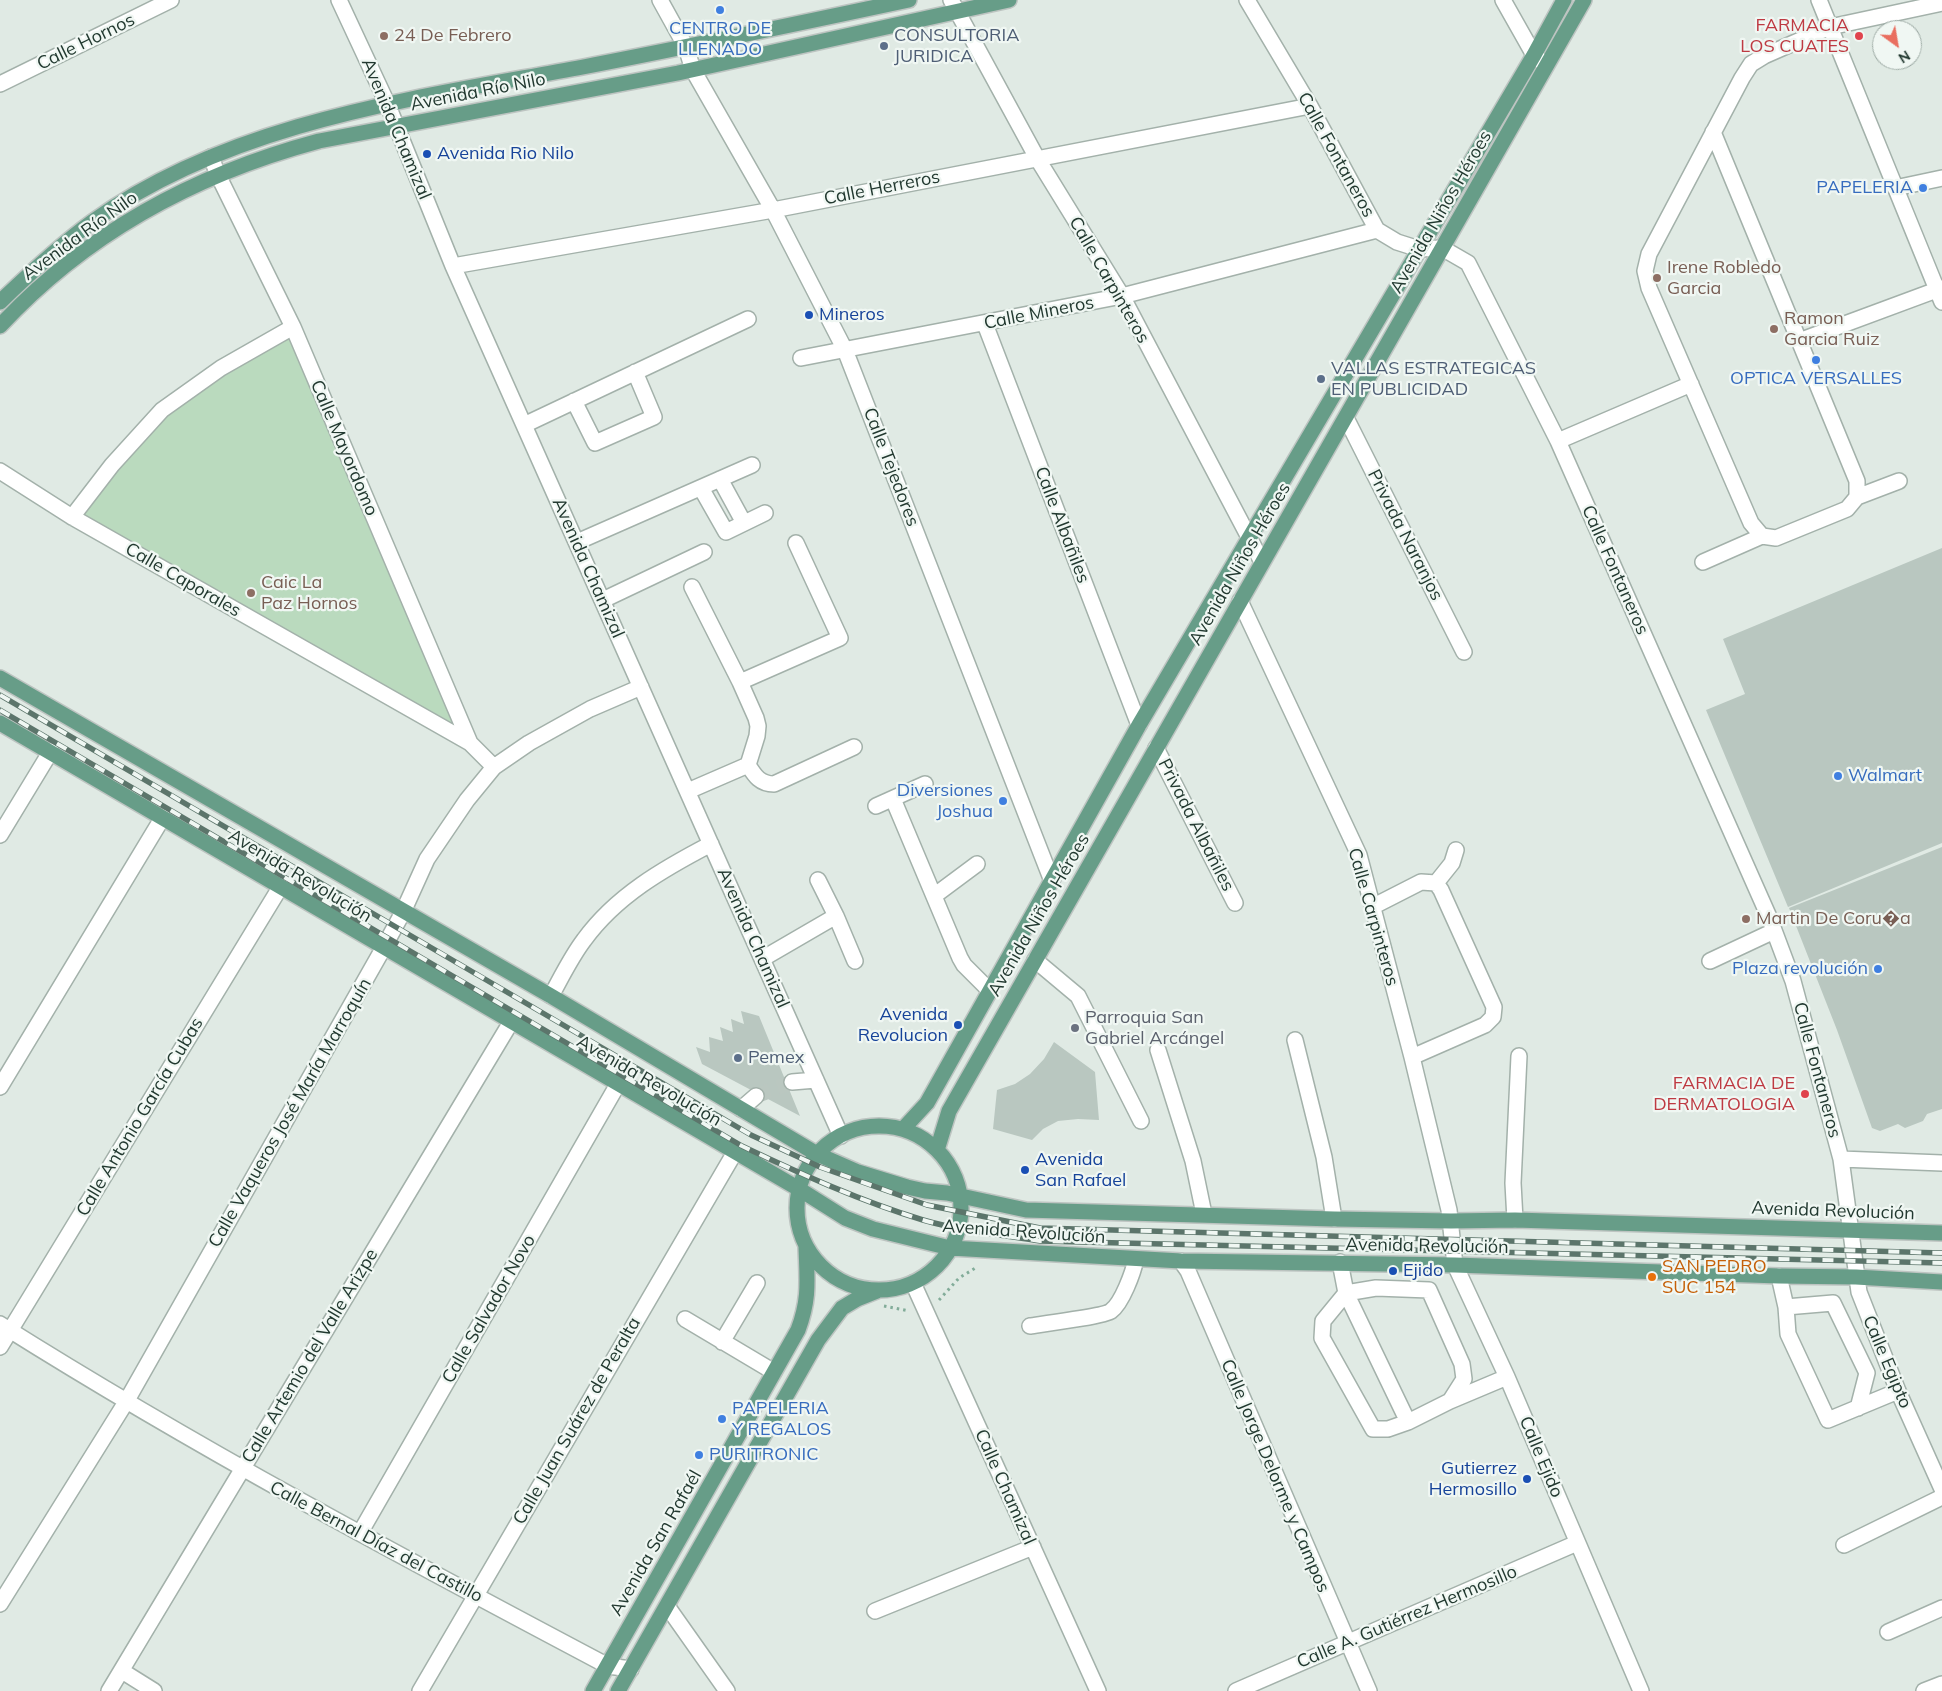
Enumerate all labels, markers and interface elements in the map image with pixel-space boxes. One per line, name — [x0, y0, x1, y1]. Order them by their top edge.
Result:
marker: CENTRO DE LLENADO — [714, 4, 726, 16]
street label: Calle Hornos — [34, 9, 138, 75]
place label: FARMACIA LOS CUATES — [1740, 15, 1849, 58]
place label: CENTRO DE LLENADO — [669, 18, 771, 60]
north arrow — [1872, 20, 1922, 70]
place label: 24 De Febrero — [394, 25, 512, 47]
place label: CONSULTORIA JURIDICA — [894, 25, 1019, 68]
marker: 24 De Febrero — [378, 30, 390, 42]
marker: FARMACIA LOS CUATES — [1853, 30, 1865, 42]
marker: CONSULTORIA JURIDICA — [878, 40, 890, 52]
text: N — [1895, 46, 1914, 67]
street label: Avenida Chamizal — [357, 55, 435, 203]
street label: Avenida Río Nilo — [409, 68, 547, 116]
street label: Calle Fontaneros — [1293, 89, 1379, 221]
street label: Avenida Niños Héroes — [1386, 127, 1496, 297]
place label: Avenida Rio Nilo — [437, 143, 574, 165]
marker: Avenida Rio Nilo — [421, 148, 433, 160]
street label: Calle Herreros — [822, 166, 942, 210]
place label: PAPELERIA — [1816, 177, 1913, 199]
marker: PAPELERIA — [1917, 182, 1929, 194]
street label: Avenida Río Nilo — [18, 187, 142, 285]
street label: Calle Carpinteros — [1064, 213, 1154, 347]
place label: Irene Robledo Garcia — [1667, 257, 1781, 300]
marker: Irene Robledo Garcia — [1651, 272, 1663, 284]
street label: Calle Mineros — [982, 292, 1096, 334]
place label: Mineros — [819, 304, 885, 326]
place label: Ramon Garcia Ruiz — [1784, 308, 1880, 350]
marker: Mineros — [803, 309, 815, 321]
marker: Ramon Garcia Ruiz — [1768, 323, 1780, 335]
marker: OPTICA VERSALLES — [1810, 354, 1822, 366]
place label: VALLAS ESTRATEGICAS EN PUBLICIDAD — [1331, 358, 1536, 400]
place label: OPTICA VERSALLES — [1730, 368, 1902, 390]
marker: VALLAS ESTRATEGICAS EN PUBLICIDAD — [1315, 373, 1327, 385]
street label: Calle Mayordomo — [306, 377, 382, 519]
street label: Calle Tejedores — [858, 405, 924, 529]
street label: Calle Albañiles — [1030, 464, 1094, 586]
street label: Privada Naranjos — [1363, 466, 1447, 604]
street label: Avenida Niños Héroes — [1185, 479, 1295, 649]
street label: Avenida Chamizal — [547, 495, 629, 641]
street label: Calle Fontaneros — [1577, 502, 1653, 638]
street label: Calle Caporales — [121, 538, 245, 622]
place label: Caic La Paz Hornos — [261, 572, 357, 614]
marker: Caic La Paz Hornos — [245, 587, 257, 599]
street label: Privada Albañiles — [1153, 755, 1239, 895]
place label: Walmart — [1848, 765, 1922, 787]
marker: Walmart — [1832, 770, 1844, 782]
place label: Diversiones Joshua — [897, 780, 993, 822]
marker: Diversiones Joshua — [997, 795, 1009, 807]
street label: Avenida Revolución — [224, 825, 376, 927]
street label: Avenida Niños Héroes — [984, 830, 1094, 1000]
street label: Calle Carpinteros — [1343, 846, 1403, 988]
street label: Avenida Chamizal — [712, 865, 794, 1011]
place label: Martin De Coru�a — [1756, 908, 1911, 930]
marker: Martin De Coru�a — [1740, 913, 1752, 925]
place label: Plaza revolución — [1732, 958, 1868, 980]
marker: Plaza revolución — [1872, 963, 1884, 975]
street label: Calle Vaqueros José María Marroquín — [204, 975, 376, 1251]
street label: Calle Fontaneros — [1789, 1000, 1845, 1140]
place label: Avenida Revolucion — [858, 1004, 948, 1046]
place label: Parroquia San Gabriel Arcángel — [1085, 1007, 1224, 1050]
street label: Calle Antonio García Cubas — [72, 1014, 208, 1220]
marker: Avenida Revolucion — [952, 1019, 964, 1031]
marker: Parroquia San Gabriel Arcángel — [1069, 1022, 1081, 1034]
street label: Avenida Revolución — [573, 1031, 725, 1131]
place label: Pemex — [748, 1047, 804, 1069]
marker: Pemex — [732, 1052, 744, 1064]
place label: FARMACIA DE DERMATOLOGIA — [1653, 1073, 1795, 1116]
marker: FARMACIA DE DERMATOLOGIA — [1799, 1088, 1811, 1100]
place label: Avenida San Rafael — [1035, 1149, 1126, 1192]
marker: Avenida San Rafael — [1019, 1164, 1031, 1176]
street label: Avenida Revolución — [1751, 1197, 1915, 1225]
street label: Avenida Revolución — [942, 1216, 1106, 1248]
street label: Calle Salvador Novo — [438, 1231, 540, 1387]
street label: Avenida Revolución — [1345, 1234, 1509, 1258]
street label: Calle Artemio del Valle Arizpe — [237, 1245, 383, 1467]
place label: SAN PEDRO SUC 154 — [1662, 1256, 1767, 1298]
place label: Ejido — [1403, 1260, 1443, 1282]
marker: Ejido — [1387, 1265, 1399, 1277]
marker: SAN PEDRO SUC 154 — [1646, 1271, 1658, 1283]
street label: Calle Egipto — [1858, 1312, 1916, 1412]
street label: Calle Juan Suárez de Peralta — [509, 1313, 645, 1529]
street label: Calle Jorge Delorme y Campos — [1216, 1356, 1334, 1596]
place label: PAPELERIA Y REGALOS — [732, 1398, 831, 1440]
marker: PAPELERIA Y REGALOS — [716, 1413, 728, 1425]
street label: Calle Ejido — [1514, 1413, 1568, 1501]
street label: Calle Chamizal — [970, 1426, 1040, 1548]
place label: PURITRONIC — [709, 1444, 819, 1466]
marker: PURITRONIC — [693, 1449, 705, 1461]
place label: Gutierrez Hermosillo — [1429, 1458, 1517, 1500]
street label: Avenida San Rafaél — [606, 1466, 706, 1620]
marker: Gutierrez Hermosillo — [1521, 1473, 1533, 1485]
street label: Calle Bernal Díaz del Castillo — [266, 1477, 486, 1607]
street label: Calle A. Gutiérrez Hermosillo — [1294, 1561, 1520, 1673]

